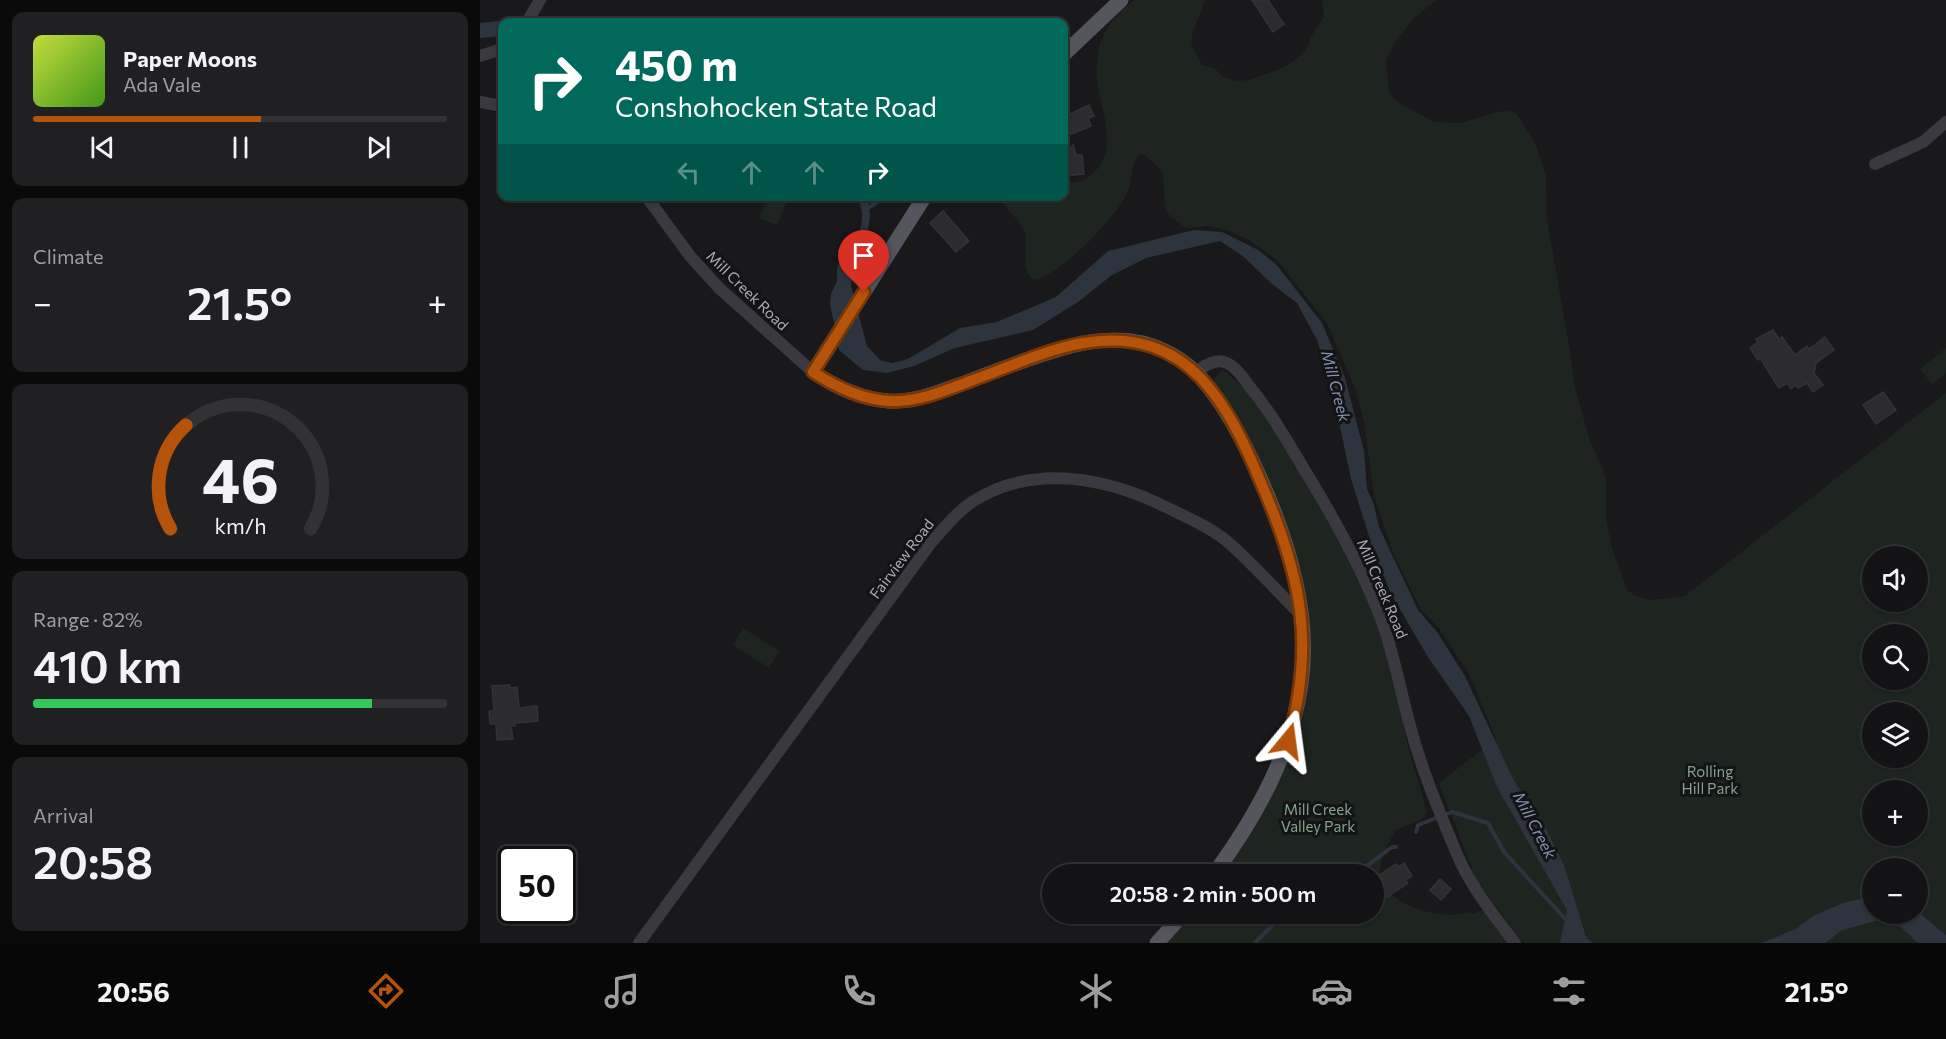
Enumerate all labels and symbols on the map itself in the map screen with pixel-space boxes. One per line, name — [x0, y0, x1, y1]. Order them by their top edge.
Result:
pin — [838, 230, 889, 292]
street label: Mill Creek Road — [703, 247, 792, 334]
water label: Mill Creek — [1318, 348, 1355, 424]
street label: Fairview Road — [865, 515, 937, 602]
street label: Mill Creek Road — [1354, 536, 1412, 641]
position arrow — [1256, 709, 1320, 773]
park label: Rolling Hill Park — [1682, 762, 1738, 797]
water label: Mill Creek — [1510, 788, 1561, 862]
park label: Mill Creek Valley Park — [1281, 800, 1355, 835]
speed limit sign: 50 — [498, 846, 576, 924]

